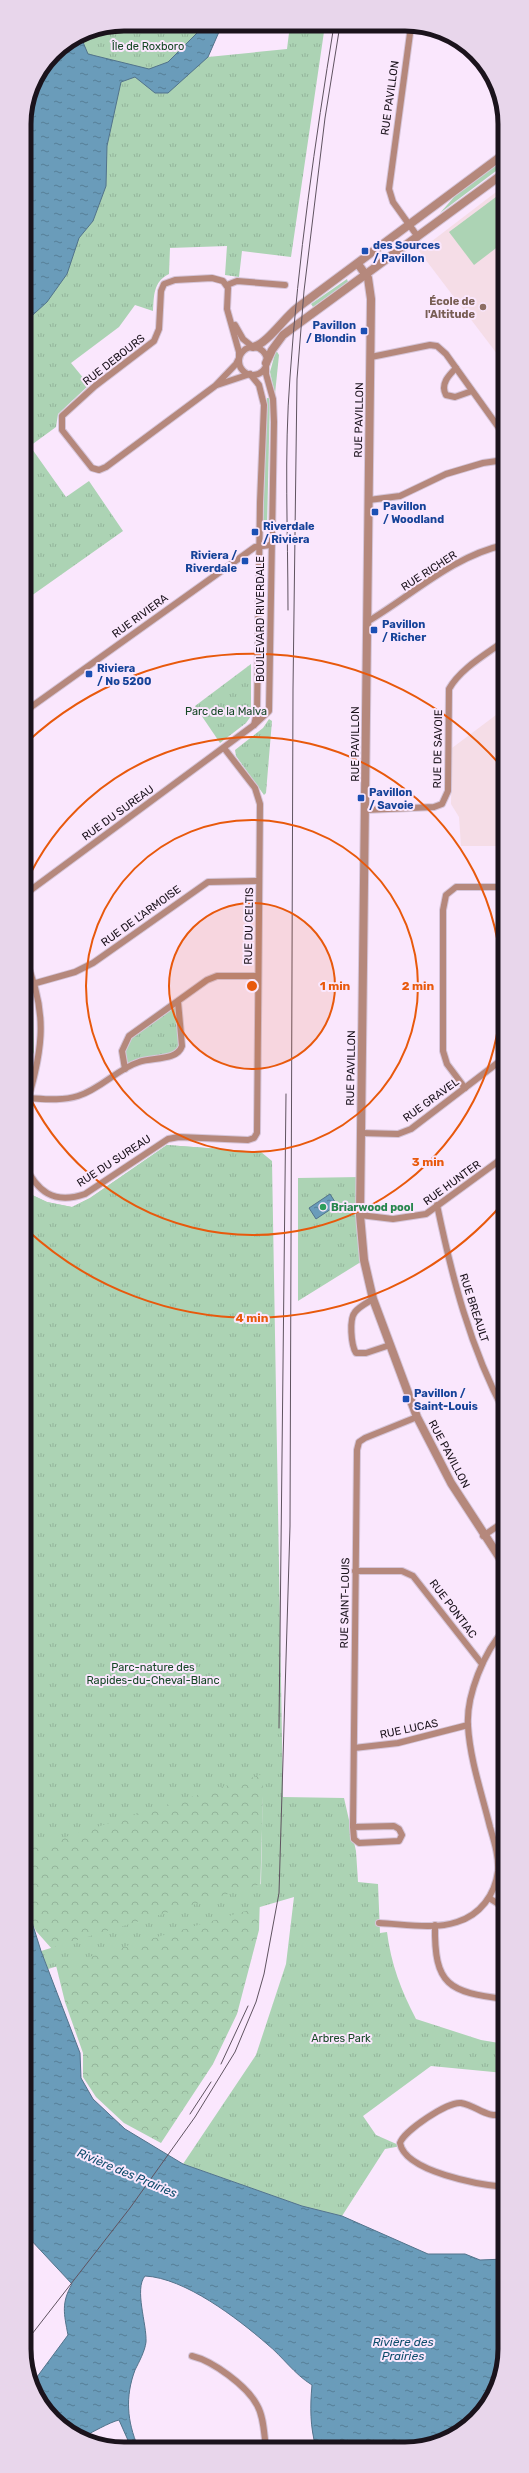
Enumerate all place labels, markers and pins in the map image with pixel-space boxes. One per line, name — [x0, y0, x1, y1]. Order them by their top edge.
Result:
place label: des Sources / Pavillon — [373, 239, 440, 265]
marker: des Sources / Pavillon — [360, 246, 370, 256]
place label: École de l'Altitude — [425, 295, 475, 321]
marker: École de l'Altitude — [478, 302, 488, 312]
place label: Pavillon / Blondin — [306, 319, 356, 345]
marker: Pavillon / Blondin — [359, 326, 369, 336]
place label: Pavillon / Woodland — [383, 500, 444, 526]
marker: Pavillon / Woodland — [370, 507, 380, 517]
place label: Riverdale / Riviera — [263, 520, 315, 546]
marker: Riverdale / Riviera — [250, 527, 260, 537]
place label: Riviera / Riverdale — [185, 549, 237, 575]
marker: Riviera / Riverdale — [240, 556, 250, 566]
place label: Pavillon / Richer — [382, 618, 426, 644]
marker: Pavillon / Richer — [369, 625, 379, 635]
place label: Riviera / No 5200 — [97, 662, 151, 688]
marker: Riviera / No 5200 — [84, 669, 94, 679]
place label: Pavillon / Savoie — [369, 786, 414, 812]
marker: Pavillon / Savoie — [356, 793, 366, 803]
centre of rings — [245, 979, 259, 993]
place label: Briarwood pool — [331, 1201, 414, 1214]
marker: Briarwood pool — [318, 1202, 328, 1212]
place label: Pavillon / Saint-Louis — [414, 1387, 478, 1413]
marker: Pavillon / Saint-Louis — [401, 1394, 411, 1404]

